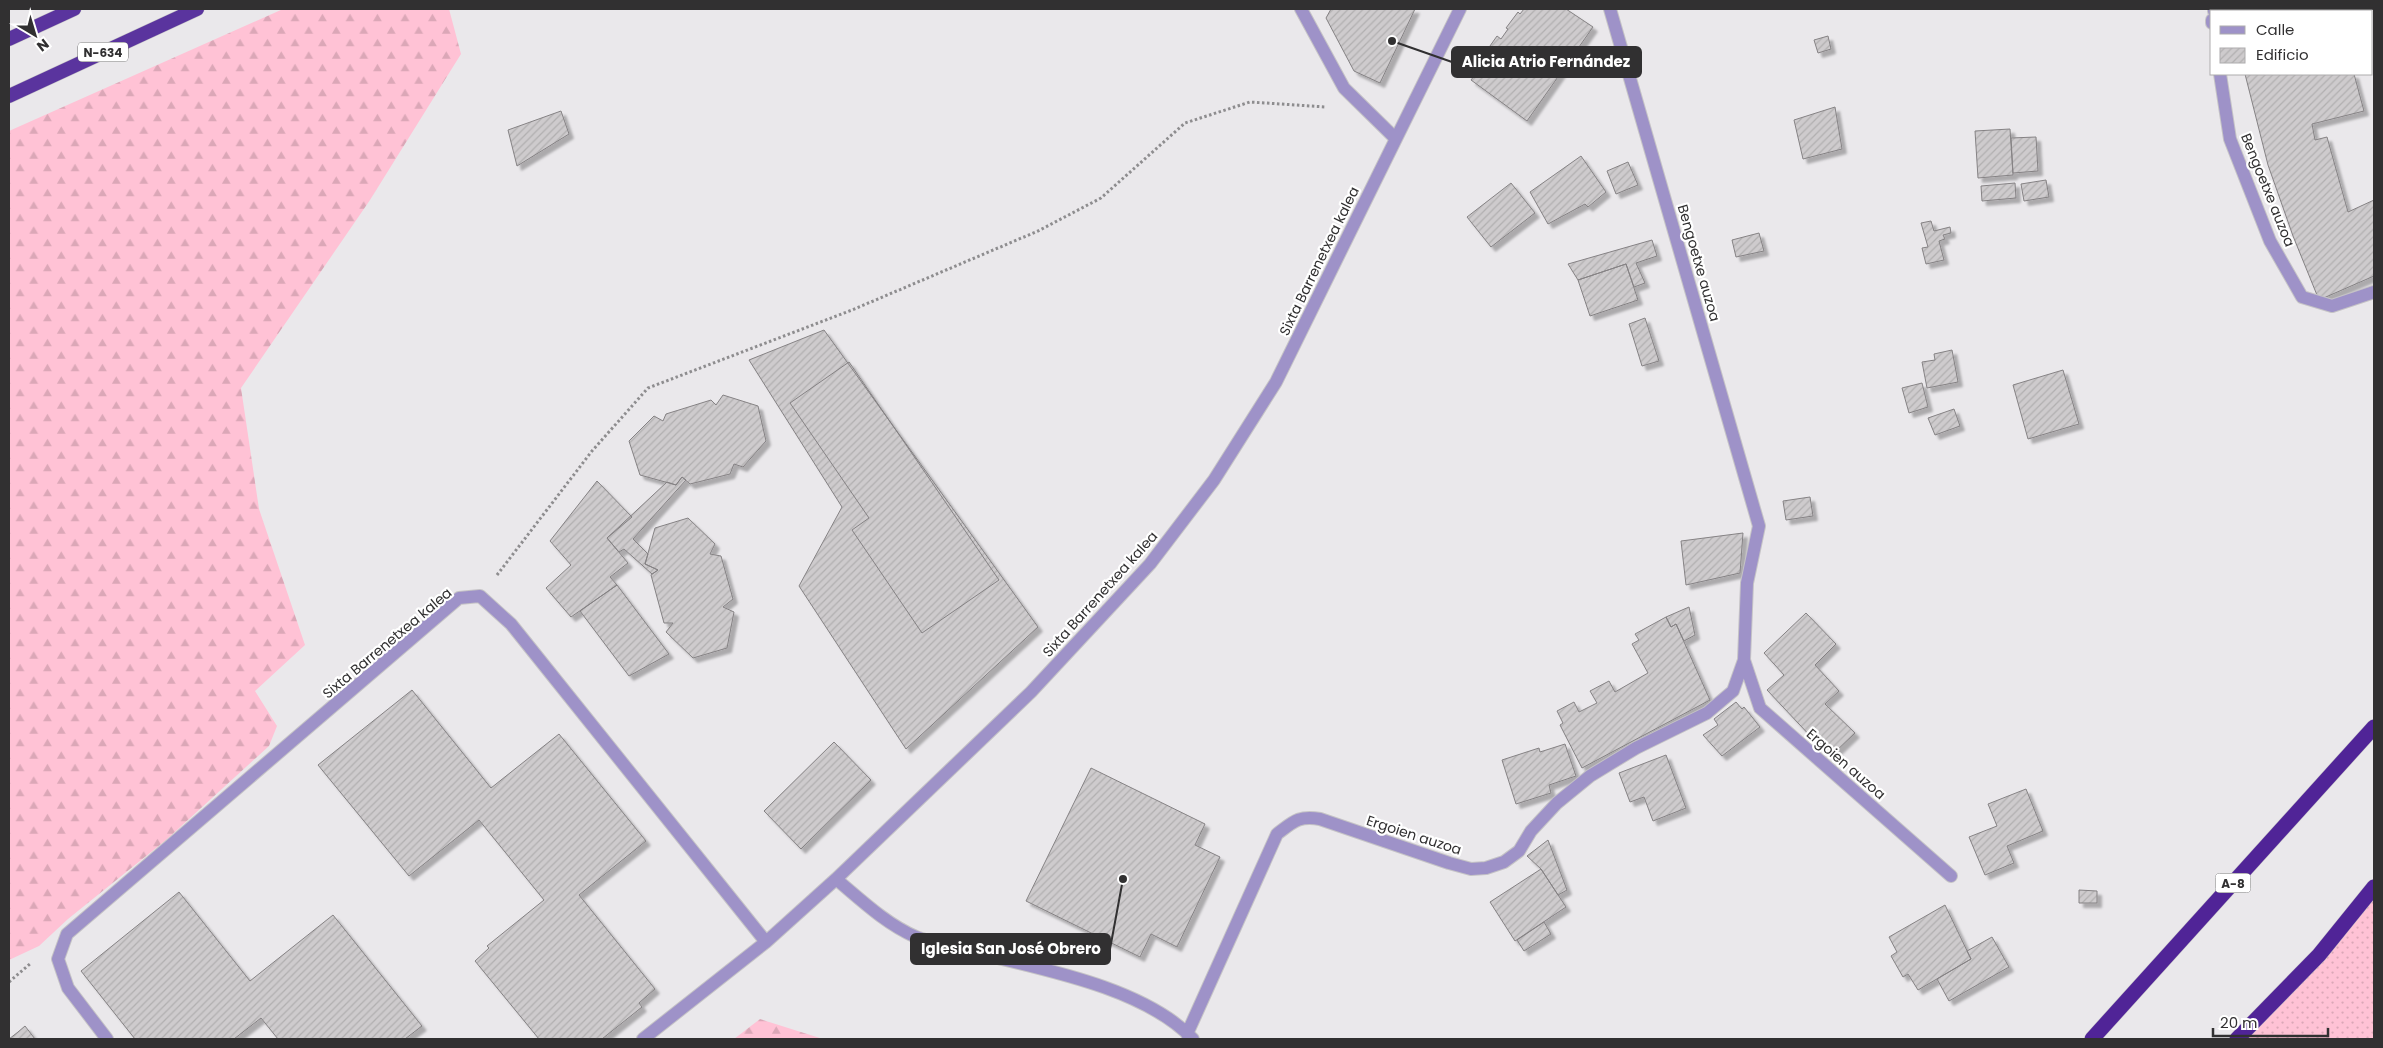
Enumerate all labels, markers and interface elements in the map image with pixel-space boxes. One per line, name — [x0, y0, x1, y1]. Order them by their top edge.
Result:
north arrow — [10, 10, 60, 60]
legend — [2210, 10, 2373, 75]
text: Calle — [2256, 19, 2294, 40]
text: N — [33, 34, 53, 56]
road number: N-634 — [78, 42, 128, 62]
text: Edificio — [2256, 44, 2309, 65]
callout: Alicia Atrio Fernández — [1452, 47, 1641, 77]
text: Alicia Atrio Fernández — [1462, 51, 1630, 72]
street label: Bengoetxe auzoa — [2236, 130, 2300, 250]
street label: Sixta Barrenetxea kalea — [1274, 183, 1364, 339]
street label: Bengoetxe auzoa — [1673, 202, 1725, 324]
street label: Sixta Barrenetxea kalea — [1038, 527, 1162, 661]
street label: Sixta Barrenetxea kalea — [318, 583, 456, 703]
street label: Ergoien auzoa — [1802, 724, 1890, 804]
street label: Ergoien auzoa — [1364, 810, 1464, 860]
road number: A-8 — [2216, 874, 2250, 892]
callout: Iglesia San José Obrero — [911, 934, 1110, 964]
text: Iglesia San José Obrero — [921, 938, 1101, 959]
scale bar — [2213, 1006, 2328, 1038]
text: 20 m — [2220, 1012, 2258, 1033]

